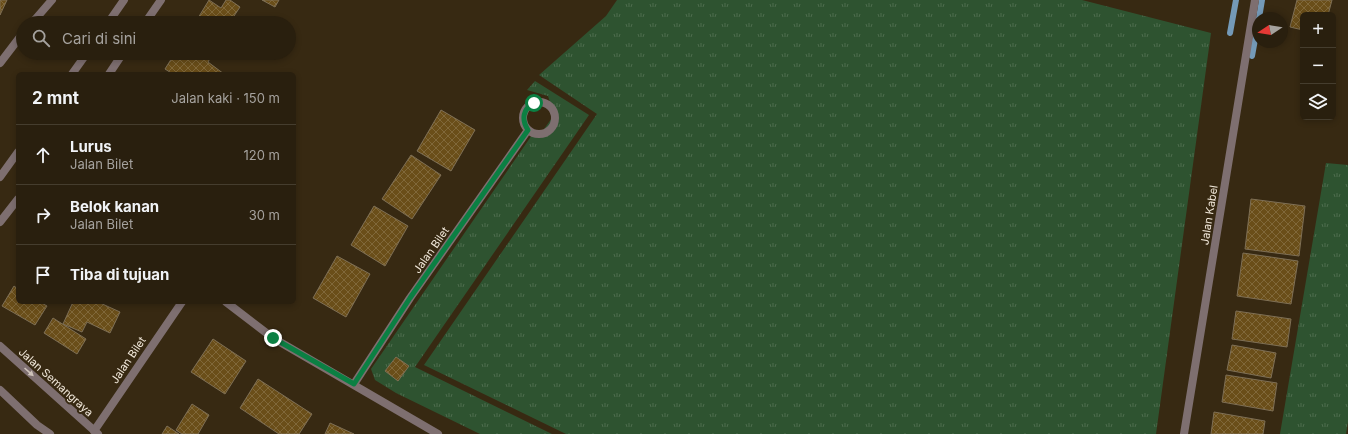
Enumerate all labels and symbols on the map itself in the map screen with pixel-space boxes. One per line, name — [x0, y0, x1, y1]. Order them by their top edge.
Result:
north arrow — [1252, 12, 1288, 48]
route start — [525, 94, 543, 112]
street label: Jalan Kabel — [1197, 184, 1221, 246]
street label: Jalan Bilet — [410, 224, 452, 276]
route end — [264, 329, 282, 347]
street label: Jalan Bilet — [107, 334, 149, 386]
street label: Jalan Semangraya — [16, 345, 96, 419]
one-way arrow — [24, 367, 34, 377]

